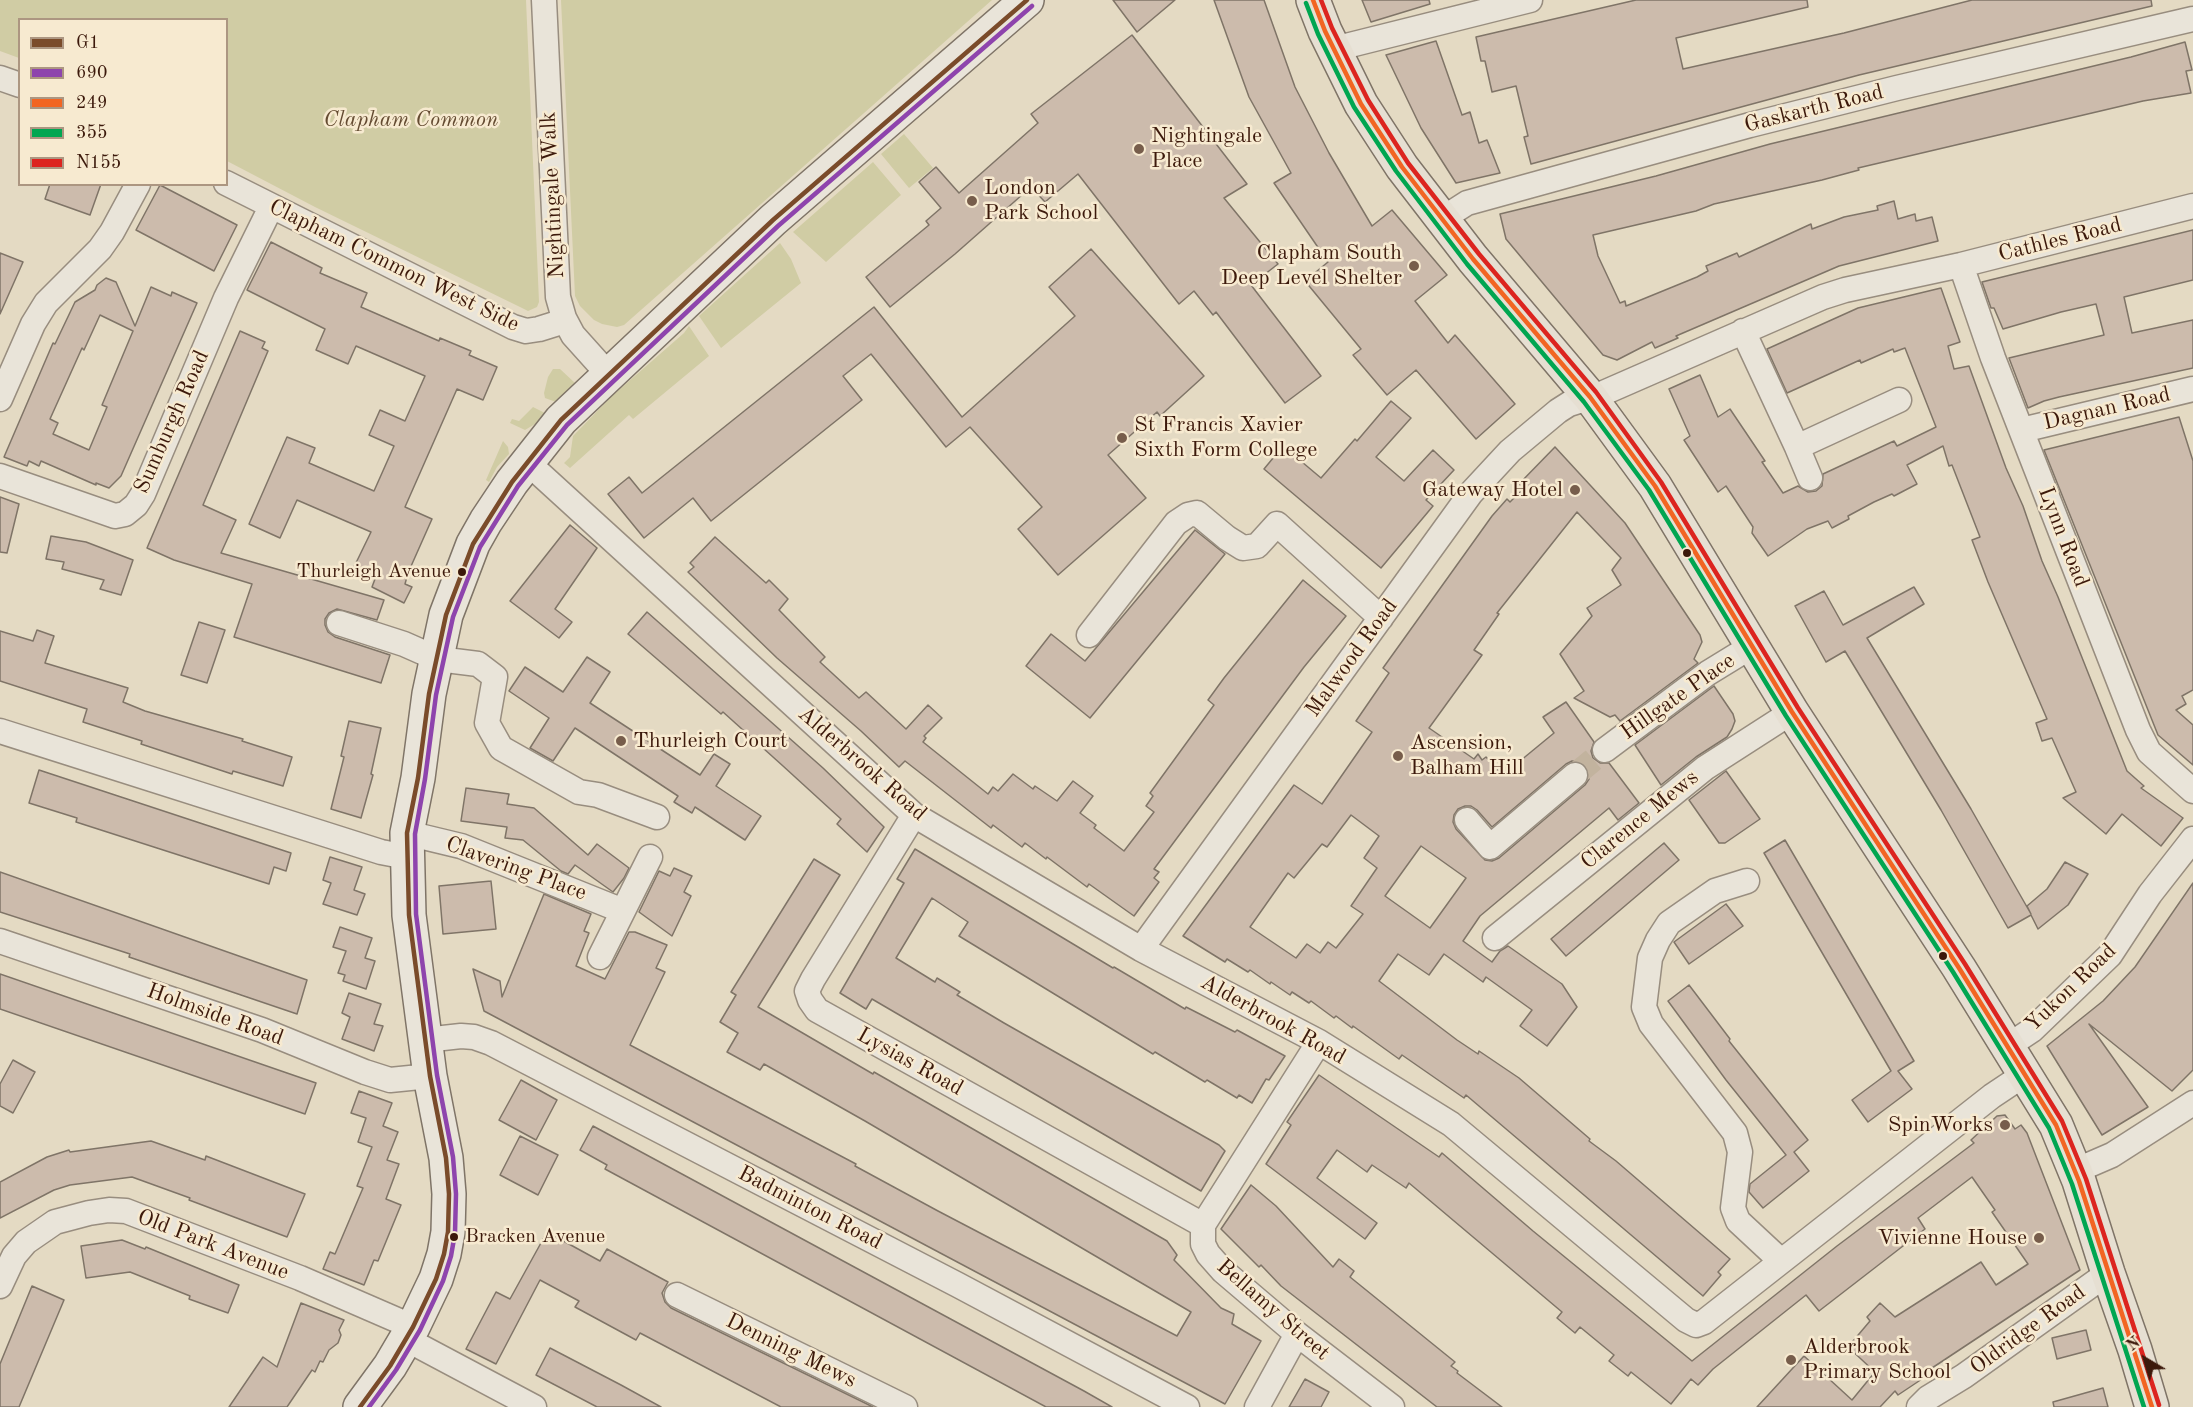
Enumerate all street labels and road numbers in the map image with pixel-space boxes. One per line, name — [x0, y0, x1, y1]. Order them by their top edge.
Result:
street label: Gaskarth Road — [1742, 79, 1886, 139]
street label: Nightingale Walk — [535, 111, 571, 279]
street label: Clapham Common West Side — [265, 194, 523, 338]
street label: Cathles Road — [1996, 212, 2124, 268]
street label: Sumburgh Road — [129, 346, 215, 498]
street label: Dagnan Road — [2041, 382, 2173, 436]
street label: Lynn Road — [2032, 483, 2094, 591]
street label: Malwood Road — [1300, 594, 1404, 722]
street label: Hillgate Place — [1616, 648, 1740, 746]
street label: Alderbrook Road — [792, 701, 932, 827]
street label: Clarence Mews — [1576, 765, 1704, 875]
street label: Clavering Place — [442, 831, 590, 907]
street label: Yukon Road — [2020, 938, 2122, 1038]
street label: Alderbrook Road — [1196, 969, 1350, 1071]
street label: Holmside Road — [143, 978, 287, 1052]
street label: Lysias Road — [852, 1022, 968, 1102]
street label: Badminton Road — [733, 1160, 887, 1256]
street label: Old Park Avenue — [133, 1204, 293, 1286]
street label: Bellamy Street — [1211, 1254, 1335, 1366]
street label: Oldridge Road — [1965, 1279, 2091, 1381]
street label: Denning Mews — [721, 1308, 861, 1394]

